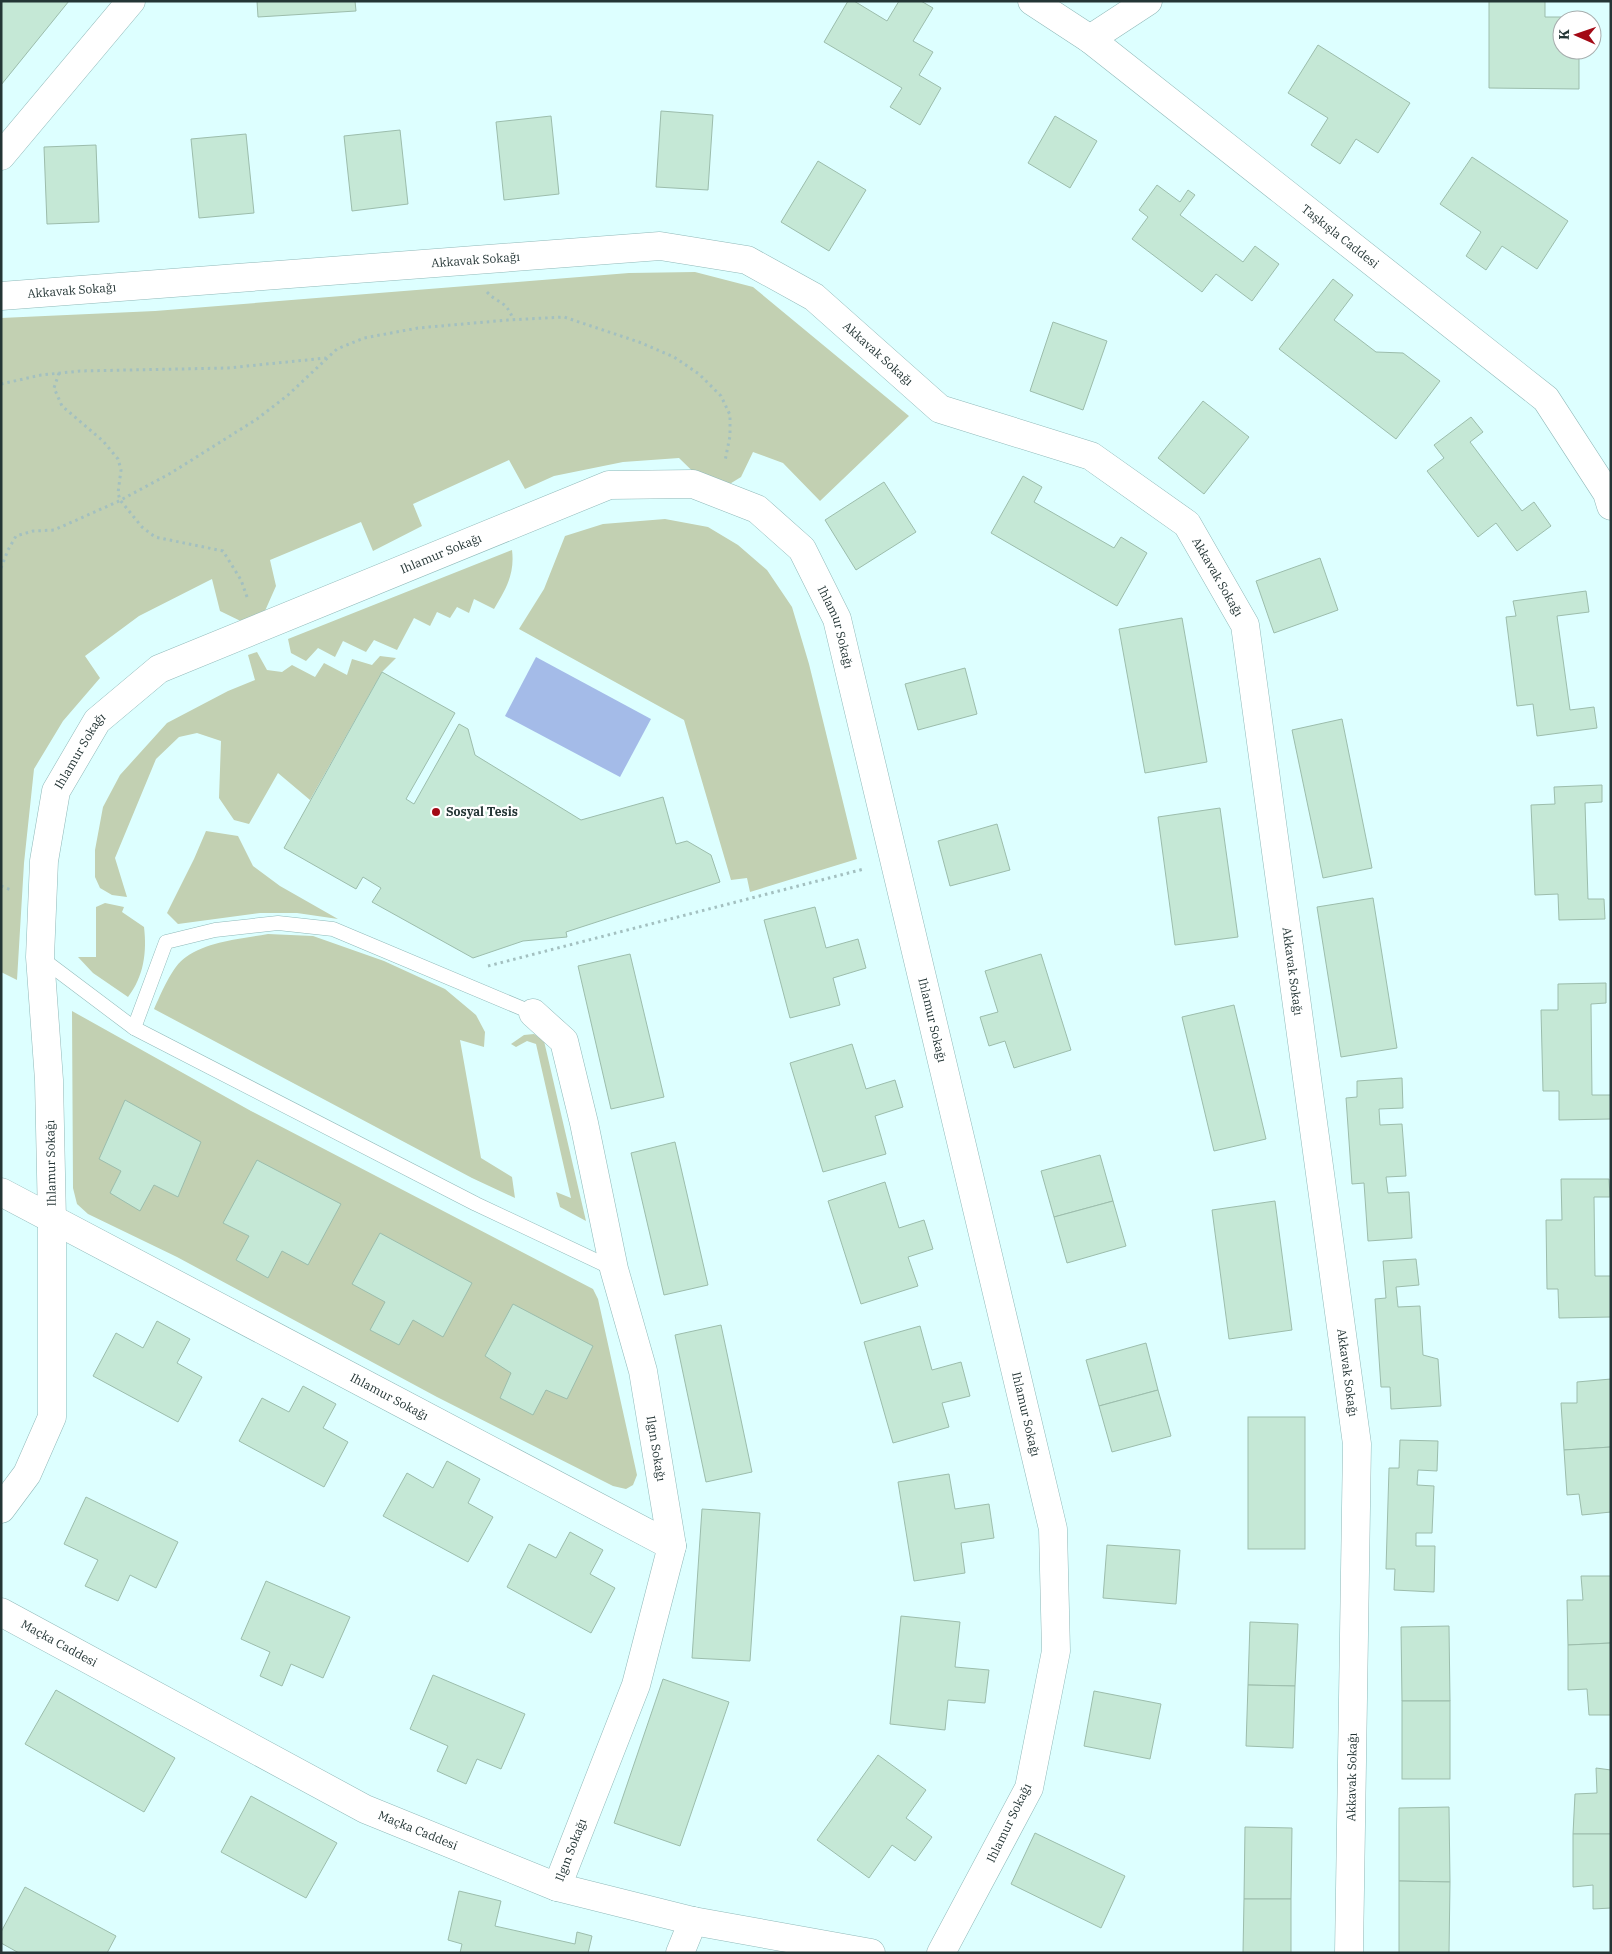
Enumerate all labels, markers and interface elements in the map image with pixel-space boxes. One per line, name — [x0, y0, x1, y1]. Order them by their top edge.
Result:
north arrow — [1552, 10, 1602, 60]
text: K — [1555, 29, 1573, 40]
street label: Taşkışla Caddesi — [1299, 201, 1382, 271]
street label: Akkavak Sokağı — [431, 249, 521, 270]
street label: Akkavak Sokağı — [27, 279, 117, 301]
street label: Akkavak Sokağı — [840, 318, 917, 389]
street label: Ihlamur Sokağı — [398, 530, 484, 577]
street label: Akkavak Sokağı — [1189, 534, 1247, 619]
street label: Ihlamur Sokağı — [815, 583, 857, 670]
street label: Ihlamur Sokağı — [51, 709, 108, 792]
place label: Sosyal Tesis — [446, 804, 518, 819]
marker: Sosyal Tesis — [430, 806, 442, 818]
street label: Akkavak Sokağı — [1279, 926, 1306, 1017]
street label: Ihlamur Sokağı — [915, 976, 950, 1064]
street label: Ihlamur Sokağı — [42, 1119, 59, 1206]
street label: Akkavak Sokağı — [1334, 1328, 1361, 1418]
street label: Ihlamur Sokağı — [348, 1370, 431, 1423]
street label: Ihlamur Sokağı — [1009, 1370, 1044, 1458]
street label: Ilgın Sokağı — [644, 1415, 669, 1483]
street label: Maçka Caddesi — [19, 1616, 100, 1670]
street label: Akkavak Sokağı — [1343, 1732, 1360, 1822]
street label: Ihlamur Sokağı — [983, 1780, 1034, 1865]
street label: Maçka Caddesi — [376, 1807, 460, 1853]
street label: Ilgın Sokağı — [552, 1816, 589, 1883]

